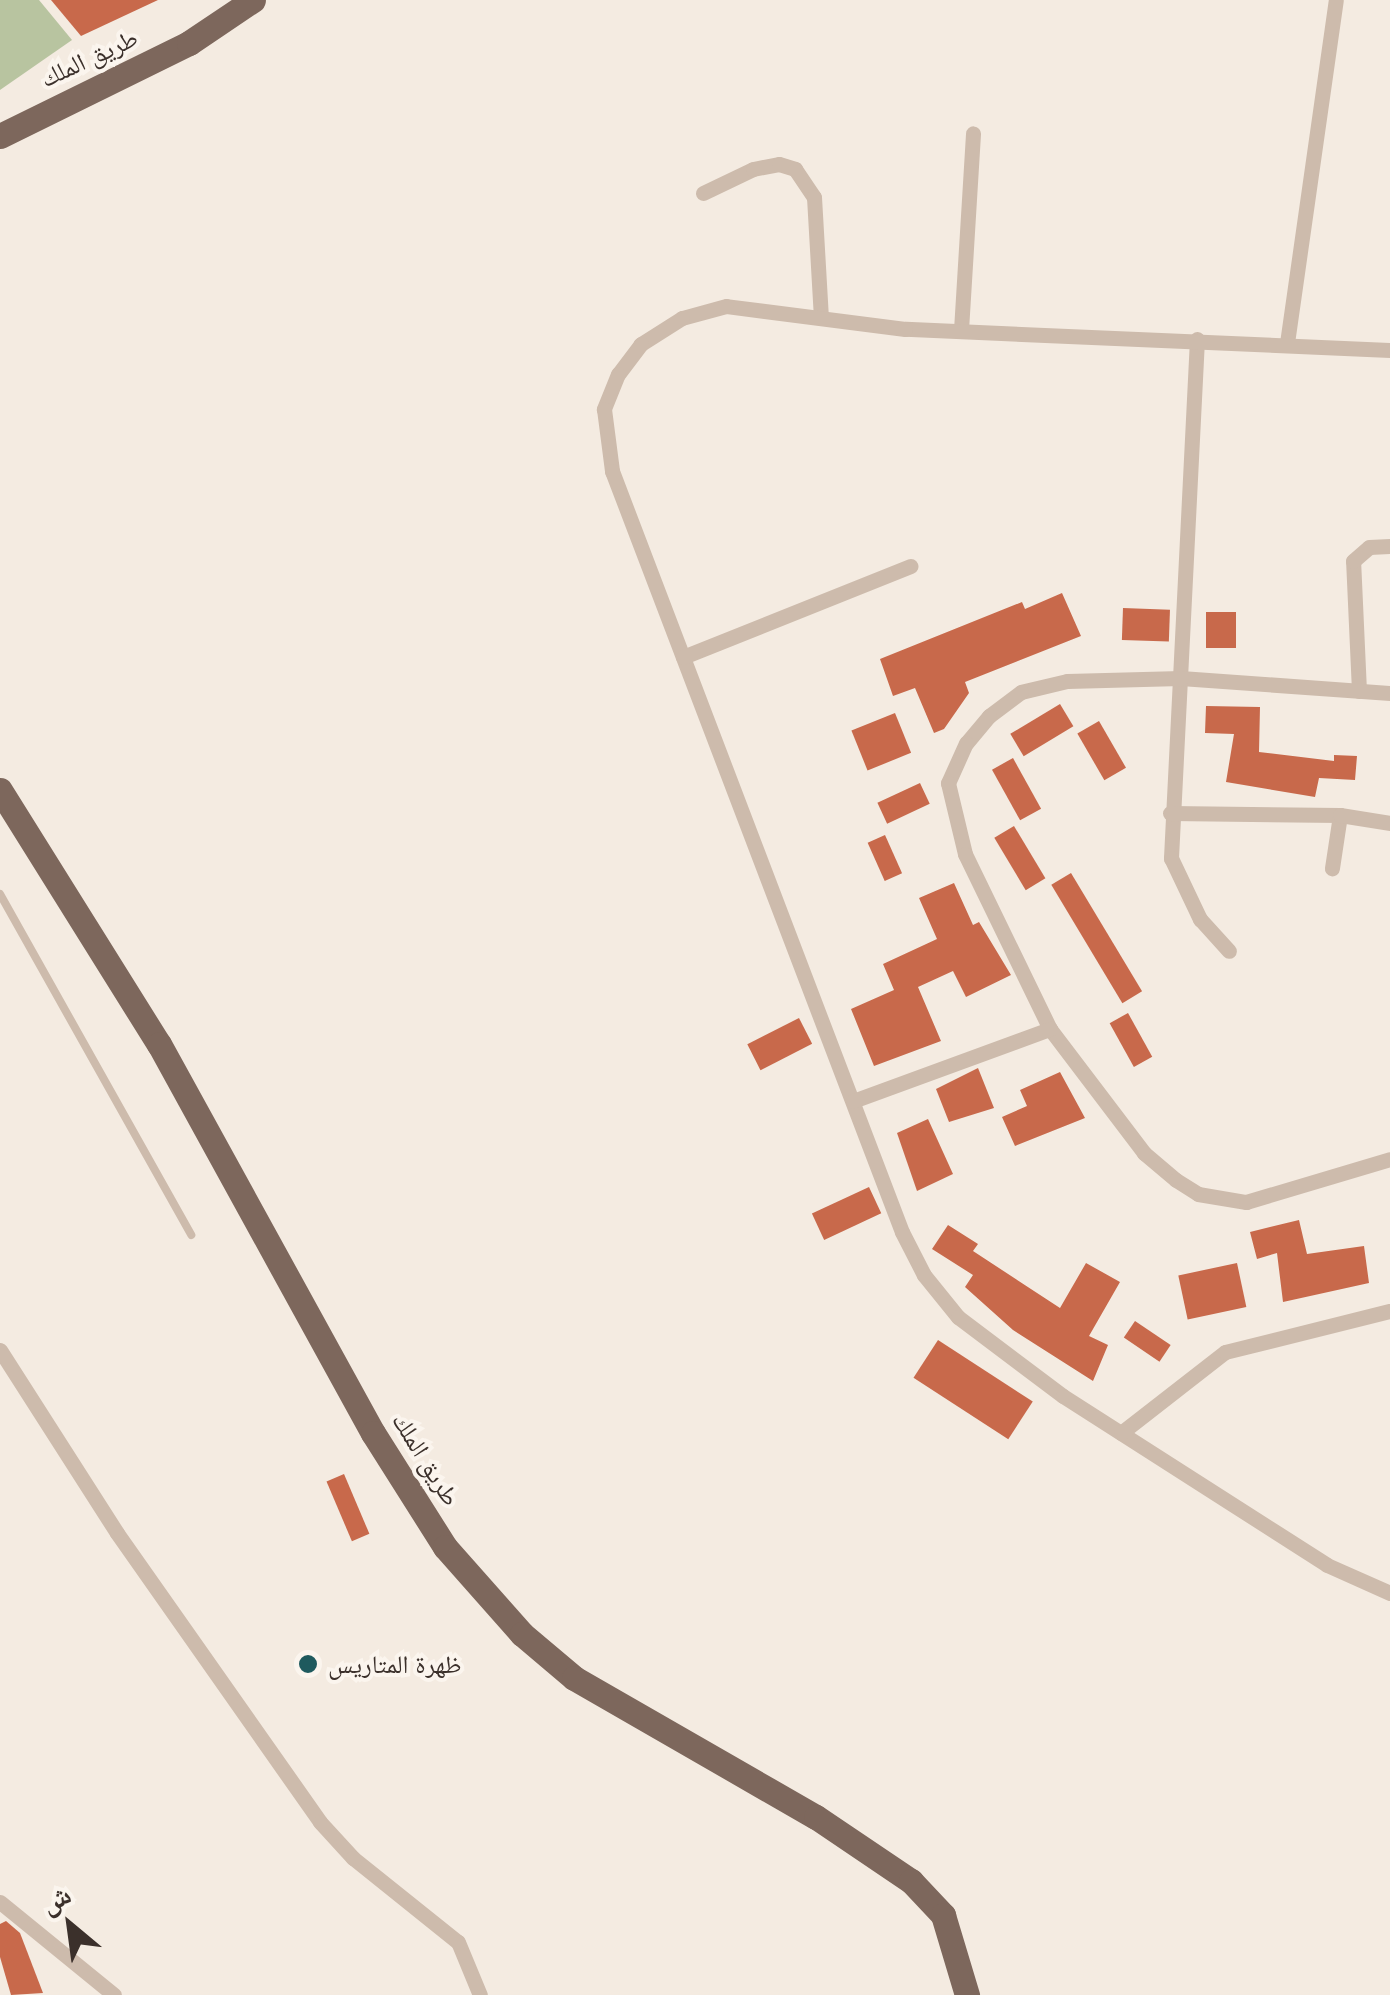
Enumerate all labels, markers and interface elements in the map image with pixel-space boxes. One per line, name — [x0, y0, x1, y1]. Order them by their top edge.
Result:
street label: طريق الملك — [36, 22, 142, 94]
street label: طريق الملك — [386, 1407, 466, 1511]
place label: ظهرة المتاريس — [328, 1649, 462, 1679]
marker: ظهرة المتاريس — [297, 1653, 319, 1675]
north arrow — [20, 1875, 120, 1975]
text: ش — [33, 1875, 77, 1922]

